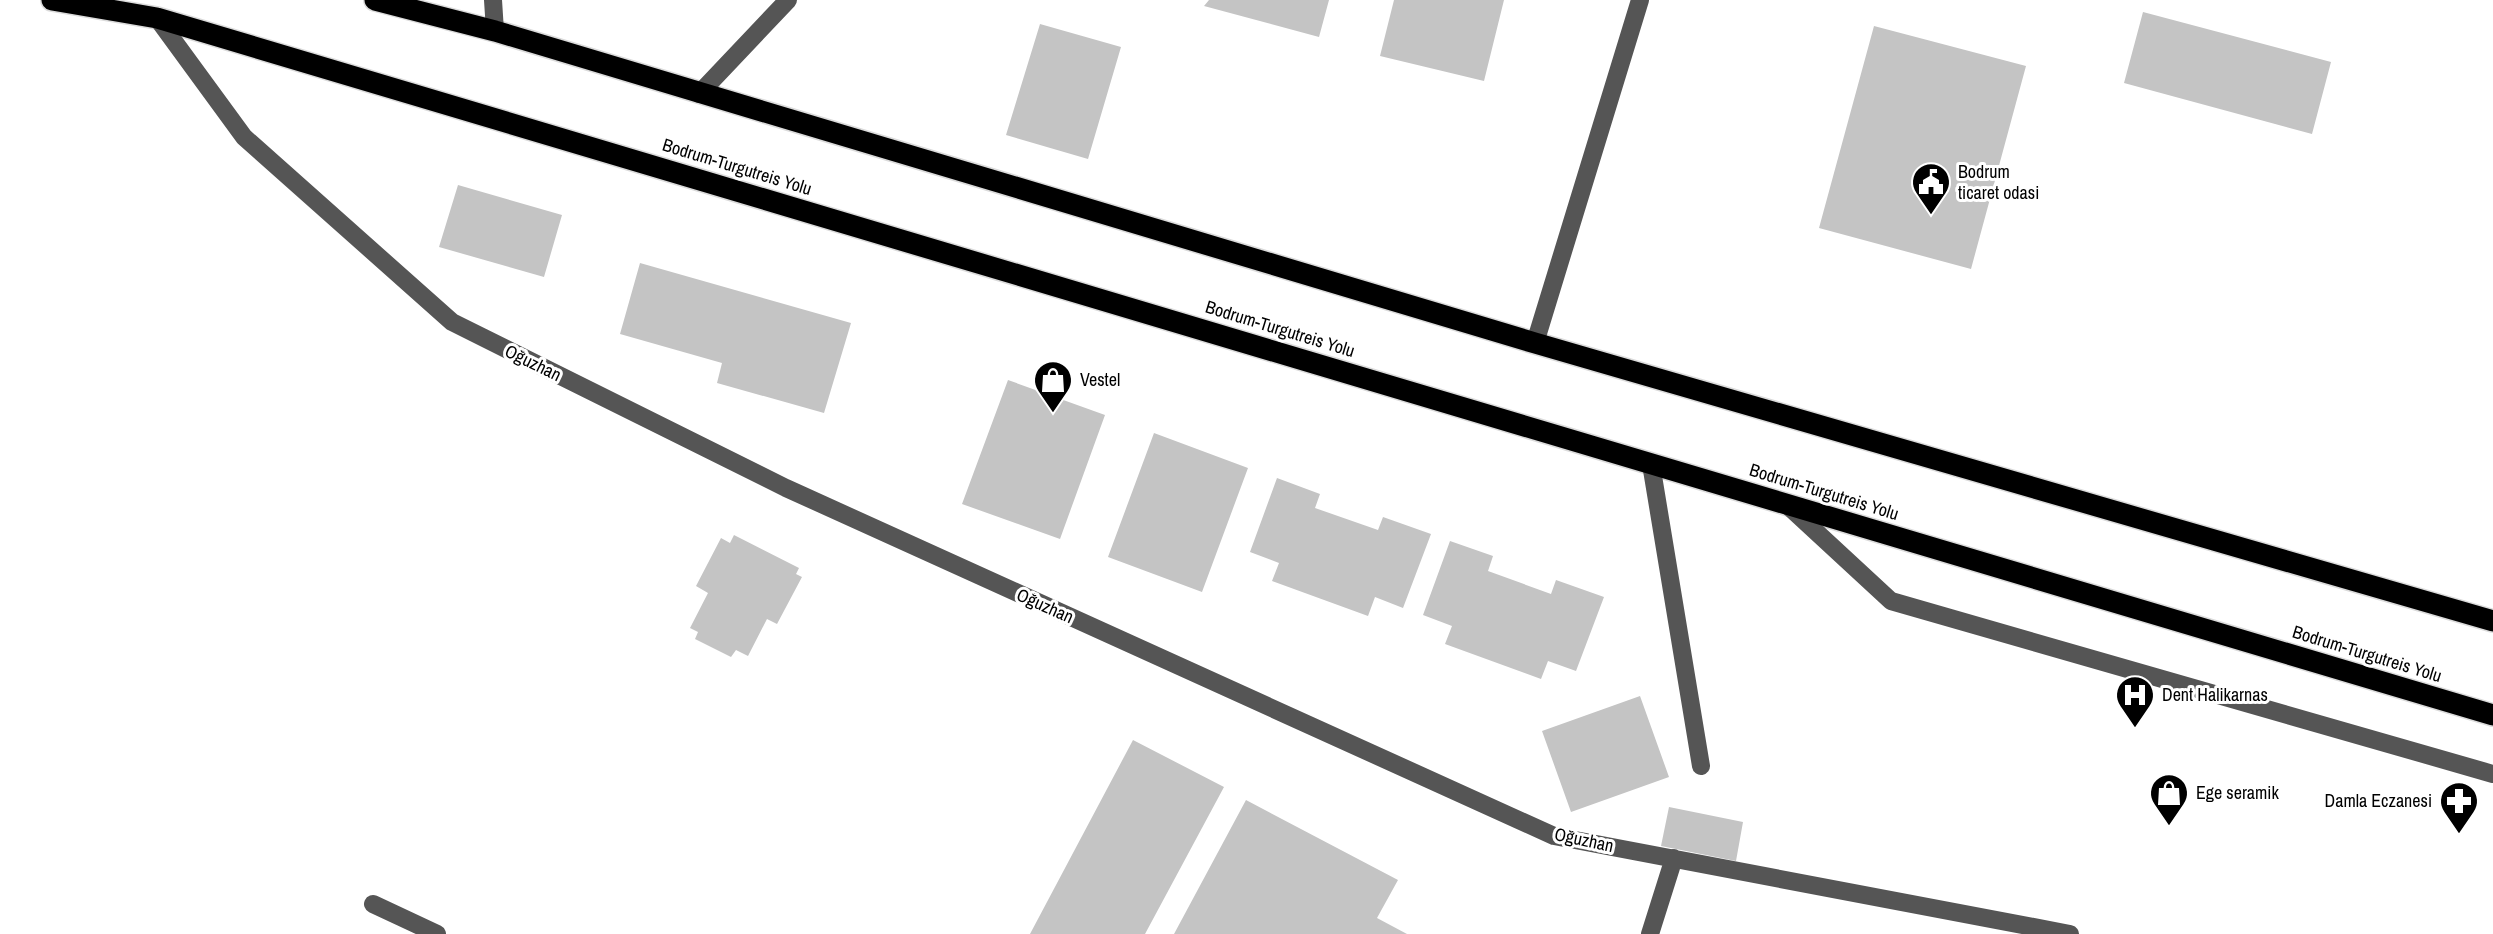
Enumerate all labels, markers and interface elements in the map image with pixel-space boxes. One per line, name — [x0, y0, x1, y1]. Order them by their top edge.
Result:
street label: Bodrum-Turgutreis Yolu — [659, 132, 815, 201]
place label: Bodrum ticaret odasi — [1958, 159, 2039, 205]
public building icon: Bodrum ticaret odasi — [1910, 161, 1952, 216]
street label: Bodrum-Turgutreis Yolu — [1202, 294, 1358, 363]
street label: Oğuzhan — [501, 338, 566, 387]
shop icon: Vestel — [1032, 359, 1074, 414]
place label: Vestel — [1080, 367, 1120, 392]
street label: Bodrum-Turgutreis Yolu — [1746, 457, 1902, 526]
street label: Oğuzhan — [1013, 582, 1078, 629]
street label: Bodrum-Turgutreis Yolu — [2289, 619, 2445, 688]
hospital icon: Dent Halikarnas — [2114, 674, 2156, 729]
place label: Dent Halikarnas — [2162, 682, 2268, 707]
shop icon: Ege seramik — [2148, 772, 2190, 827]
place label: Ege seramik — [2196, 780, 2279, 805]
pharmacy icon: Damla Eczanesi — [2438, 780, 2480, 835]
place label: Damla Eczanesi — [2325, 788, 2432, 813]
street label: Oğuzhan — [1552, 821, 1616, 858]

